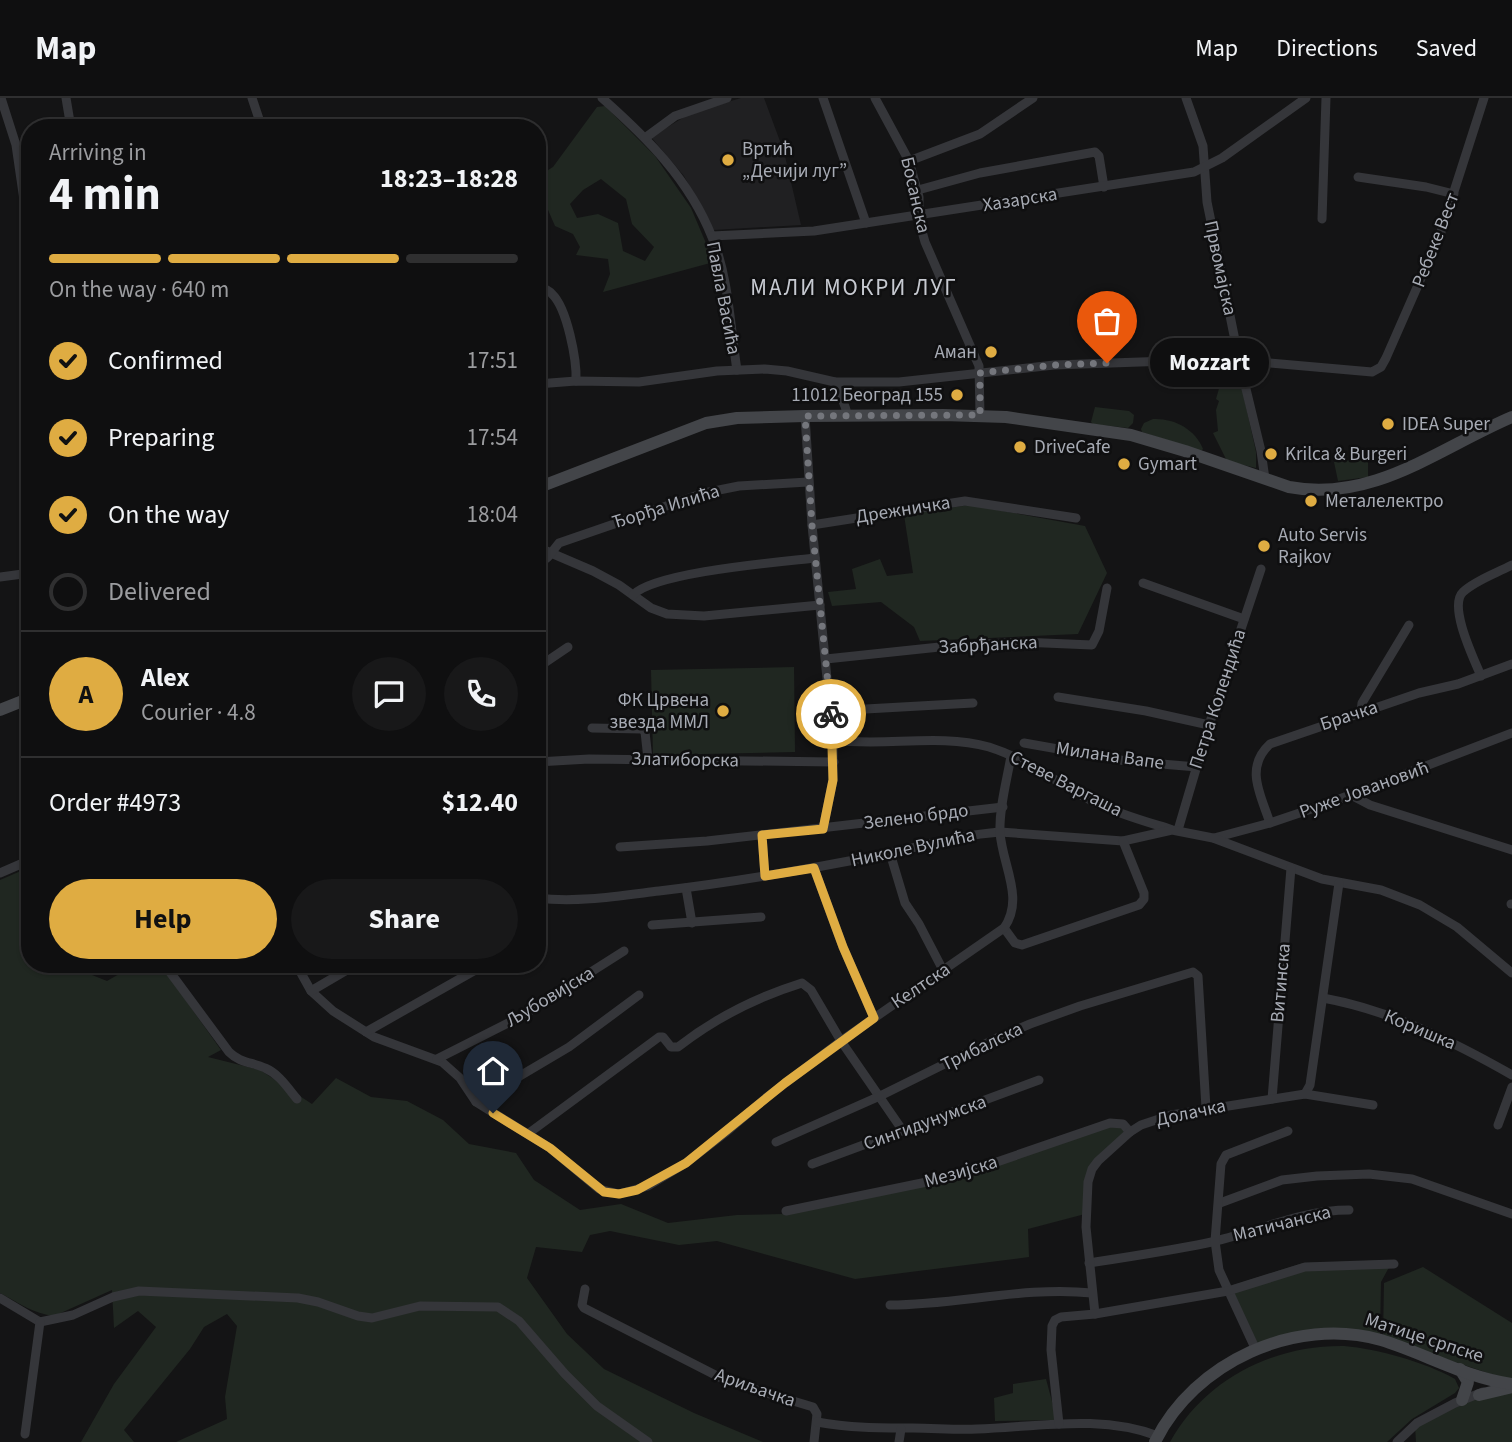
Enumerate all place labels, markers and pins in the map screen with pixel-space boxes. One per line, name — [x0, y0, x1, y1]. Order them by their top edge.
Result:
place label: Вртић „Дечији луг” — [742, 136, 847, 185]
marker: Вртић „Дечији луг” — [720, 152, 736, 168]
pin — [1077, 291, 1137, 363]
callout: Mozzart — [1149, 338, 1268, 388]
place label: Аман — [934, 339, 977, 366]
marker: Аман — [983, 344, 999, 360]
place label: 11012 Београд 155 — [791, 382, 943, 409]
marker: 11012 Београд 155 — [949, 387, 965, 403]
place label: IDEA Super — [1402, 411, 1490, 438]
marker: IDEA Super — [1380, 416, 1396, 432]
place label: DriveCafe — [1034, 434, 1110, 461]
marker: DriveCafe — [1012, 439, 1028, 455]
place label: Krilca & Burgeri — [1285, 441, 1407, 468]
marker: Krilca & Burgeri — [1263, 446, 1279, 462]
place label: Gymart — [1138, 451, 1198, 478]
marker: Gymart — [1116, 456, 1132, 472]
place label: Металелектро — [1325, 488, 1444, 515]
marker: Металелектро — [1303, 493, 1319, 509]
place label: Auto Servis Rajkov — [1278, 522, 1367, 571]
marker: Auto Servis Rajkov — [1256, 538, 1272, 554]
place label: ФК Црвена звезда ММЛ — [609, 687, 709, 736]
marker: ФК Црвена звезда ММЛ — [715, 703, 731, 719]
pin — [463, 1041, 523, 1113]

